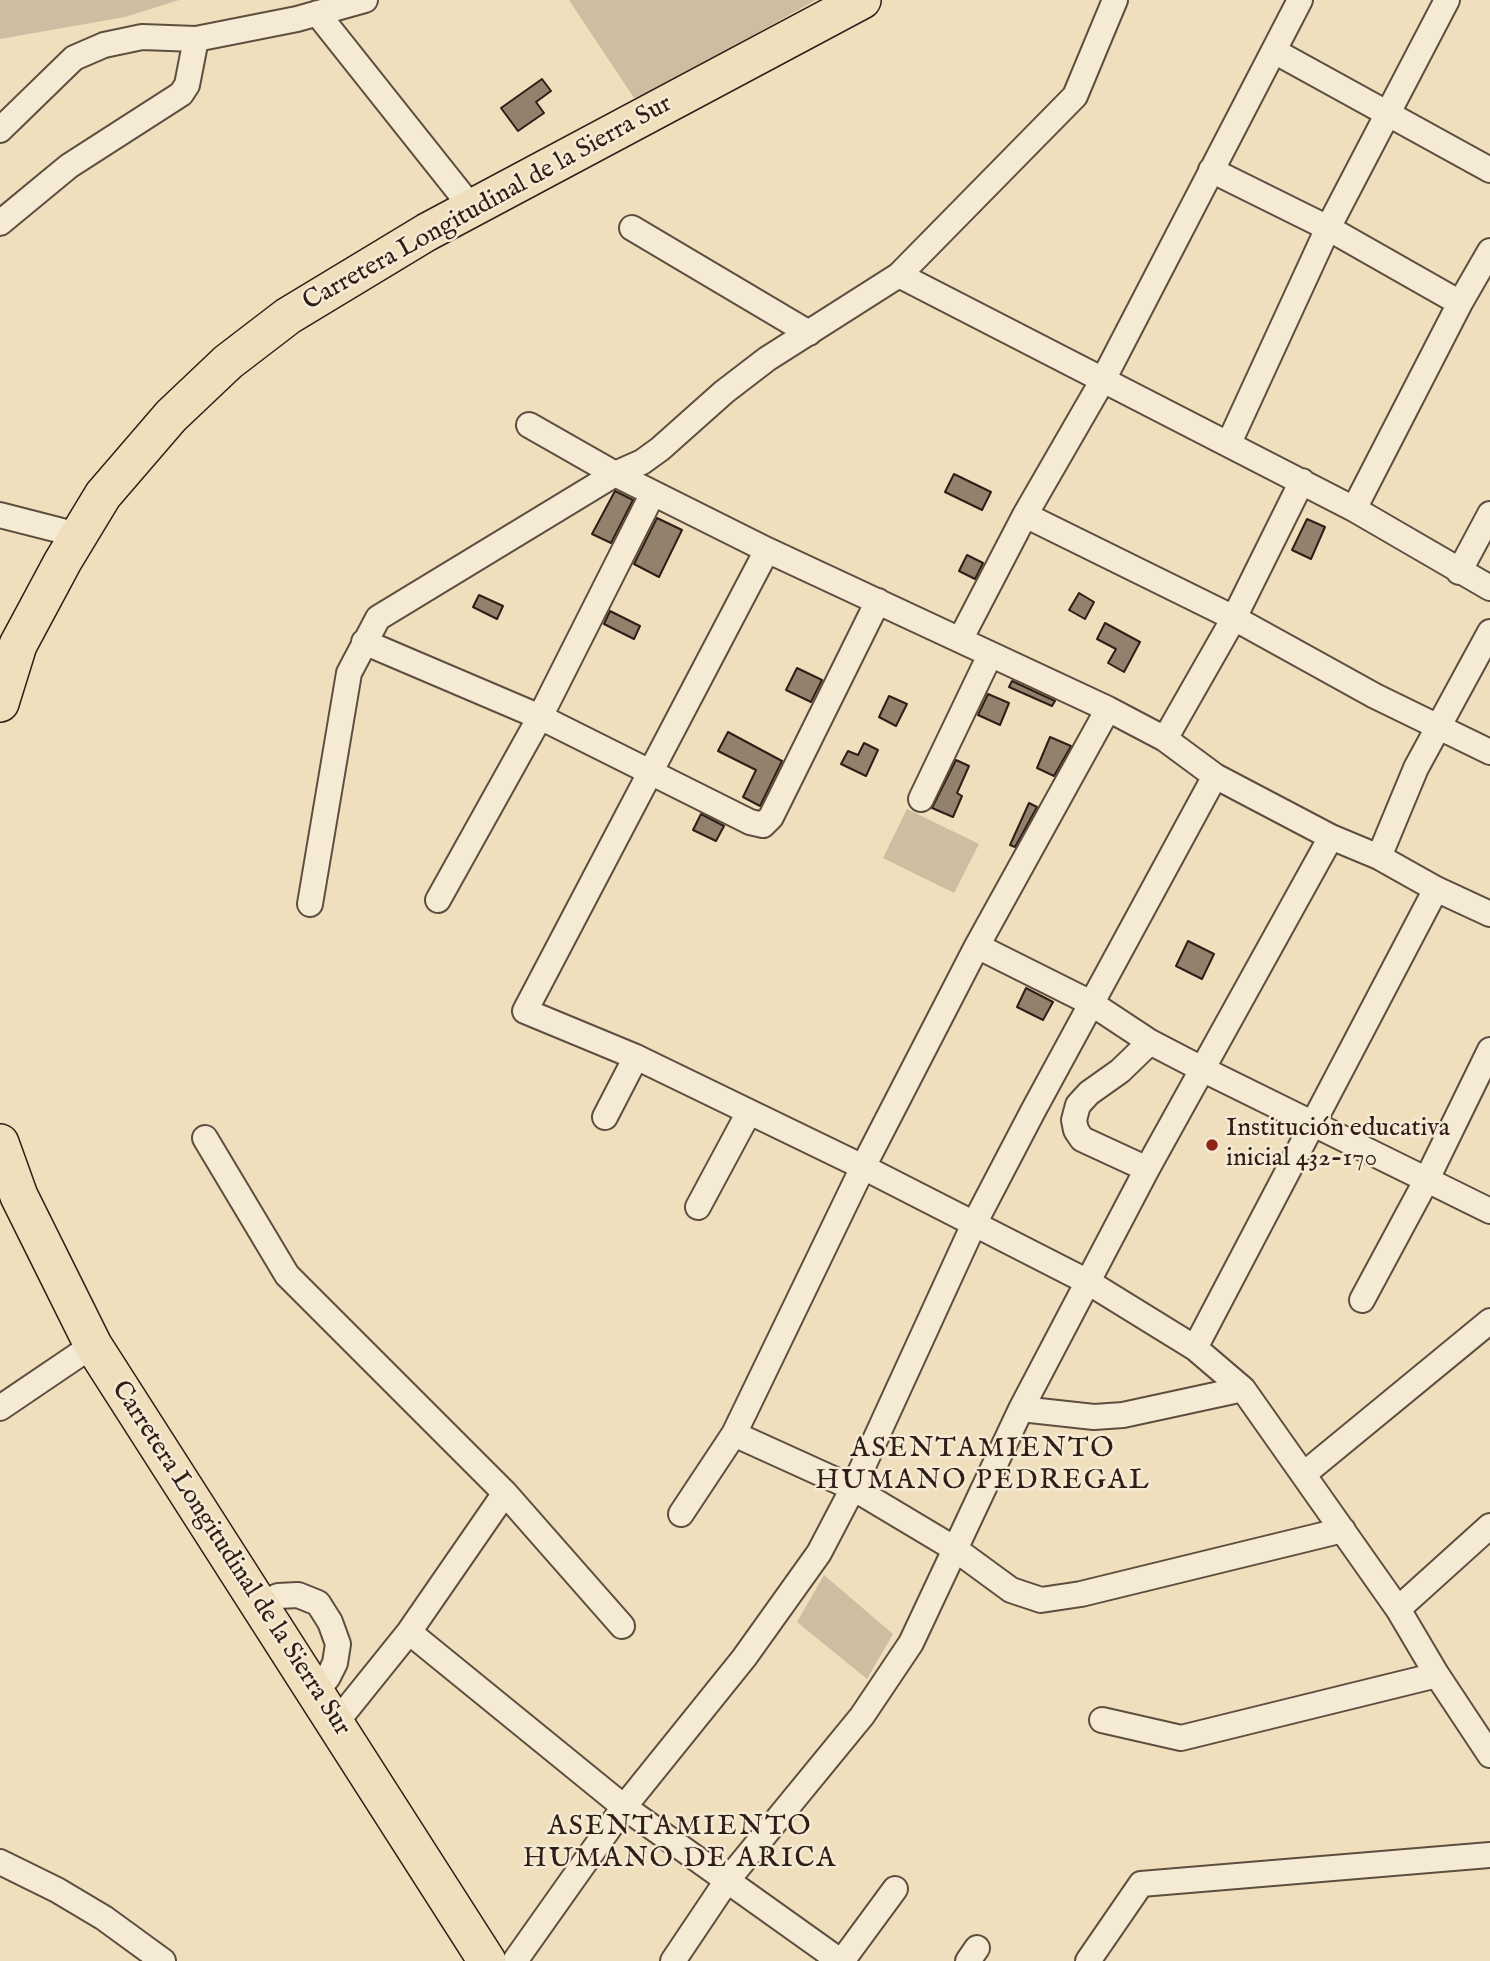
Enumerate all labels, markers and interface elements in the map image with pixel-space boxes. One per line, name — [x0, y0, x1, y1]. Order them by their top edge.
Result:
street label: Carretera Longitudinal de la Sierra Sur — [298, 89, 678, 319]
place label: Institución educativa inicial 432-170 — [1226, 1114, 1450, 1176]
marker: Institución educativa inicial 432-170 — [1204, 1137, 1220, 1153]
street label: Carretera Longitudinal de la Sierra Sur — [103, 1376, 357, 1742]
district label: ASENTAMIENTO HUMANO PEDREGAL — [817, 1433, 1149, 1499]
district label: ASENTAMIENTO HUMANO DE ARICA — [525, 1811, 835, 1877]

